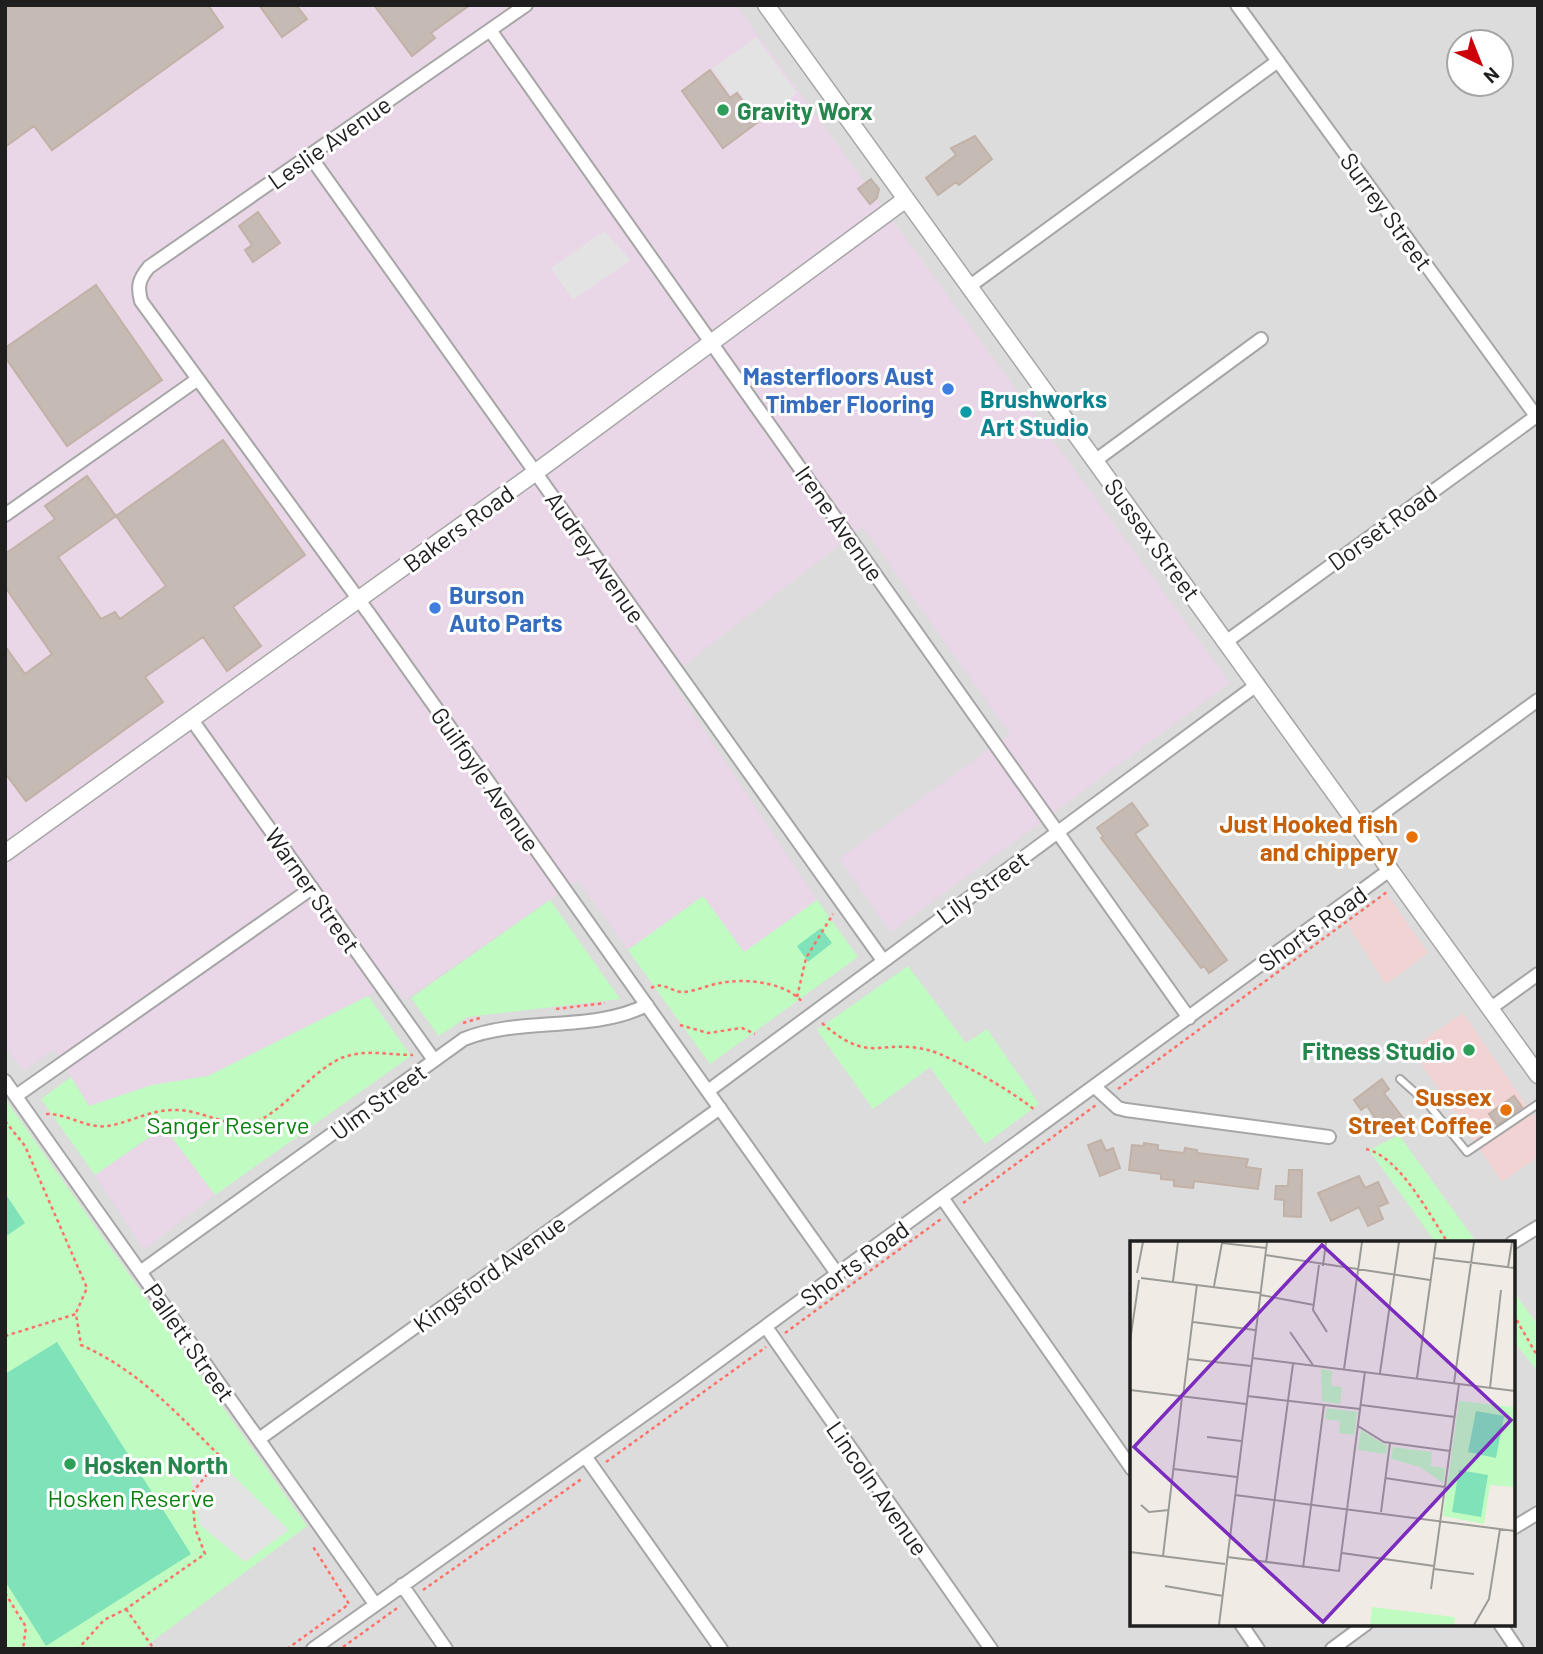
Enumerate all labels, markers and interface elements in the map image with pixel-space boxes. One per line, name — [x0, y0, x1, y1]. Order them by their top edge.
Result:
north arrow — [1445, 28, 1515, 98]
text: N — [1479, 63, 1504, 89]
street label: Leslie Avenue — [262, 89, 396, 195]
place label: Gravity Worx — [737, 96, 873, 125]
marker: Gravity Worx — [715, 102, 731, 118]
street label: Surrey Street — [1335, 147, 1439, 275]
place label: Masterfloors Aust Timber Flooring — [743, 361, 934, 418]
marker: Masterfloors Aust Timber Flooring — [940, 381, 956, 397]
place label: Brushworks Art Studio — [980, 384, 1107, 441]
marker: Brushworks Art Studio — [958, 404, 974, 420]
street label: Irene Avenue — [790, 460, 890, 586]
street label: Sussex Street — [1099, 472, 1207, 606]
street label: Bakers Road — [397, 478, 519, 578]
street label: Dorset Road — [1322, 478, 1442, 576]
street label: Audrey Avenue — [540, 486, 652, 628]
place label: Burson Auto Parts — [449, 580, 563, 637]
marker: Burson Auto Parts — [427, 600, 443, 616]
street label: Guilfoyle Avenue — [425, 701, 547, 857]
place label: Just Hooked fish and chippery — [1219, 809, 1398, 866]
street label: Warner Street — [259, 822, 367, 958]
marker: Just Hooked fish and chippery — [1404, 829, 1420, 845]
street label: Lily Street — [930, 844, 1034, 930]
street label: Shorts Road — [1252, 879, 1372, 977]
place label: Fitness Studio — [1302, 1036, 1455, 1065]
marker: Fitness Studio — [1461, 1042, 1477, 1058]
street label: Ulm Street — [324, 1057, 432, 1145]
place label: Sussex Street Coffee — [1348, 1082, 1492, 1139]
marker: Sussex Street Coffee — [1498, 1102, 1514, 1118]
park label: Sanger Reserve — [146, 1110, 310, 1139]
street label: Kingsford Avenue — [407, 1208, 571, 1338]
street label: Shorts Road — [794, 1214, 914, 1312]
inset map — [1130, 1241, 1515, 1626]
street label: Pallett Street — [139, 1277, 241, 1407]
street label: Lincoln Avenue — [821, 1415, 935, 1561]
place label: Hosken North — [84, 1450, 228, 1479]
marker: Hosken North — [62, 1456, 78, 1472]
park label: Hosken Reserve — [47, 1483, 215, 1512]

